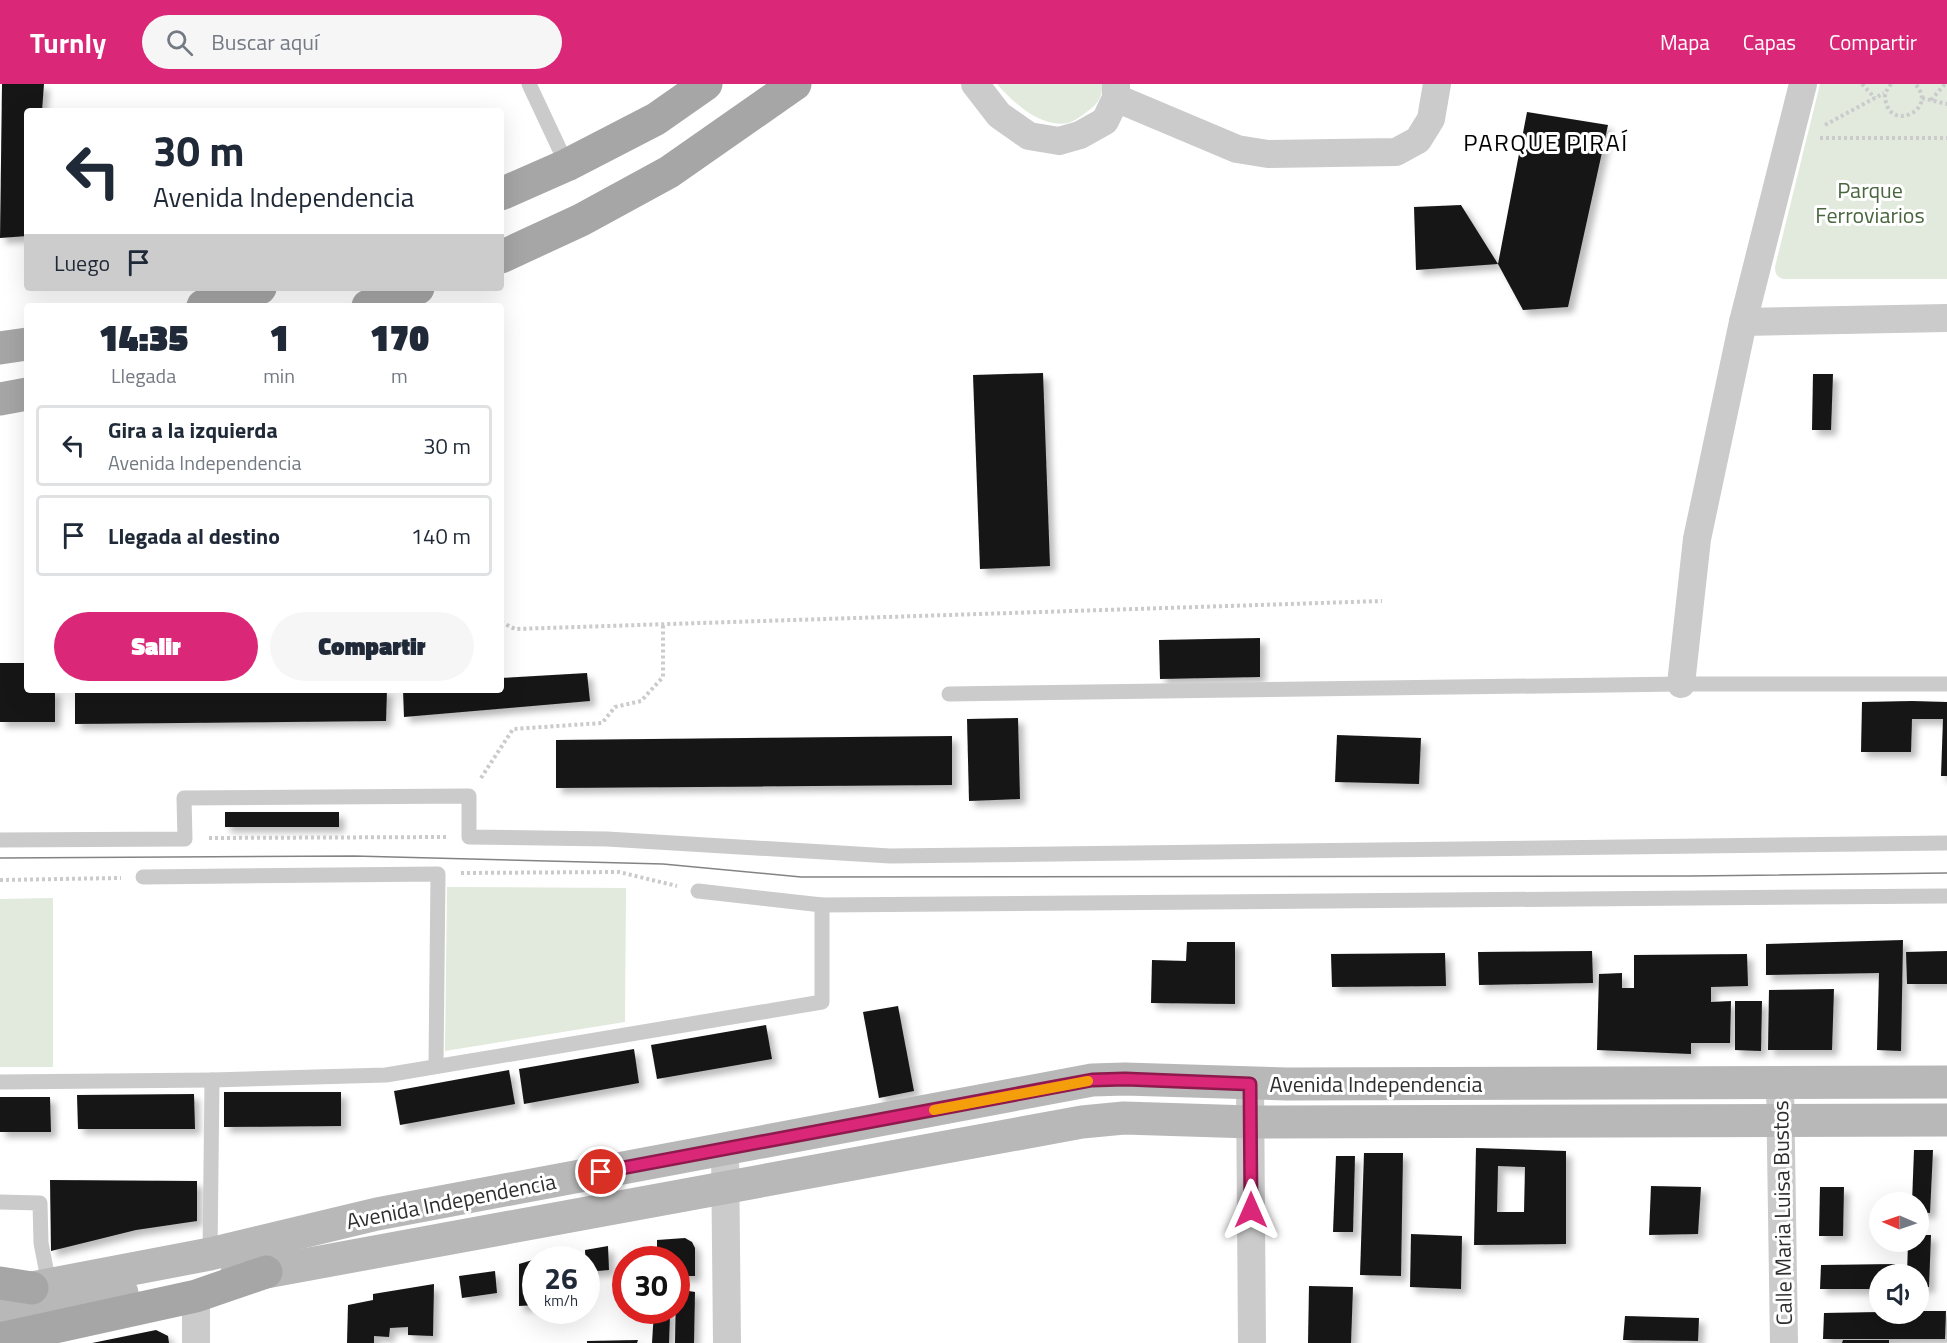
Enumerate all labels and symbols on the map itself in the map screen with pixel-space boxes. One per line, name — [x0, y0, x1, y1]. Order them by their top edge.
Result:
district label: PARQUE PIRAÍ — [1463, 124, 1629, 160]
park label: Parque Ferroviarios — [1815, 173, 1925, 232]
street label: Avenida Independencia — [1270, 1067, 1482, 1101]
street label: Calle Maria Luisa Bustos — [1763, 1100, 1801, 1326]
pin — [575, 1146, 626, 1197]
street label: Avenida Independencia — [343, 1164, 559, 1238]
position arrow — [1219, 1178, 1283, 1242]
north arrow — [1869, 1192, 1929, 1252]
speed limit sign: 30 — [612, 1246, 690, 1324]

